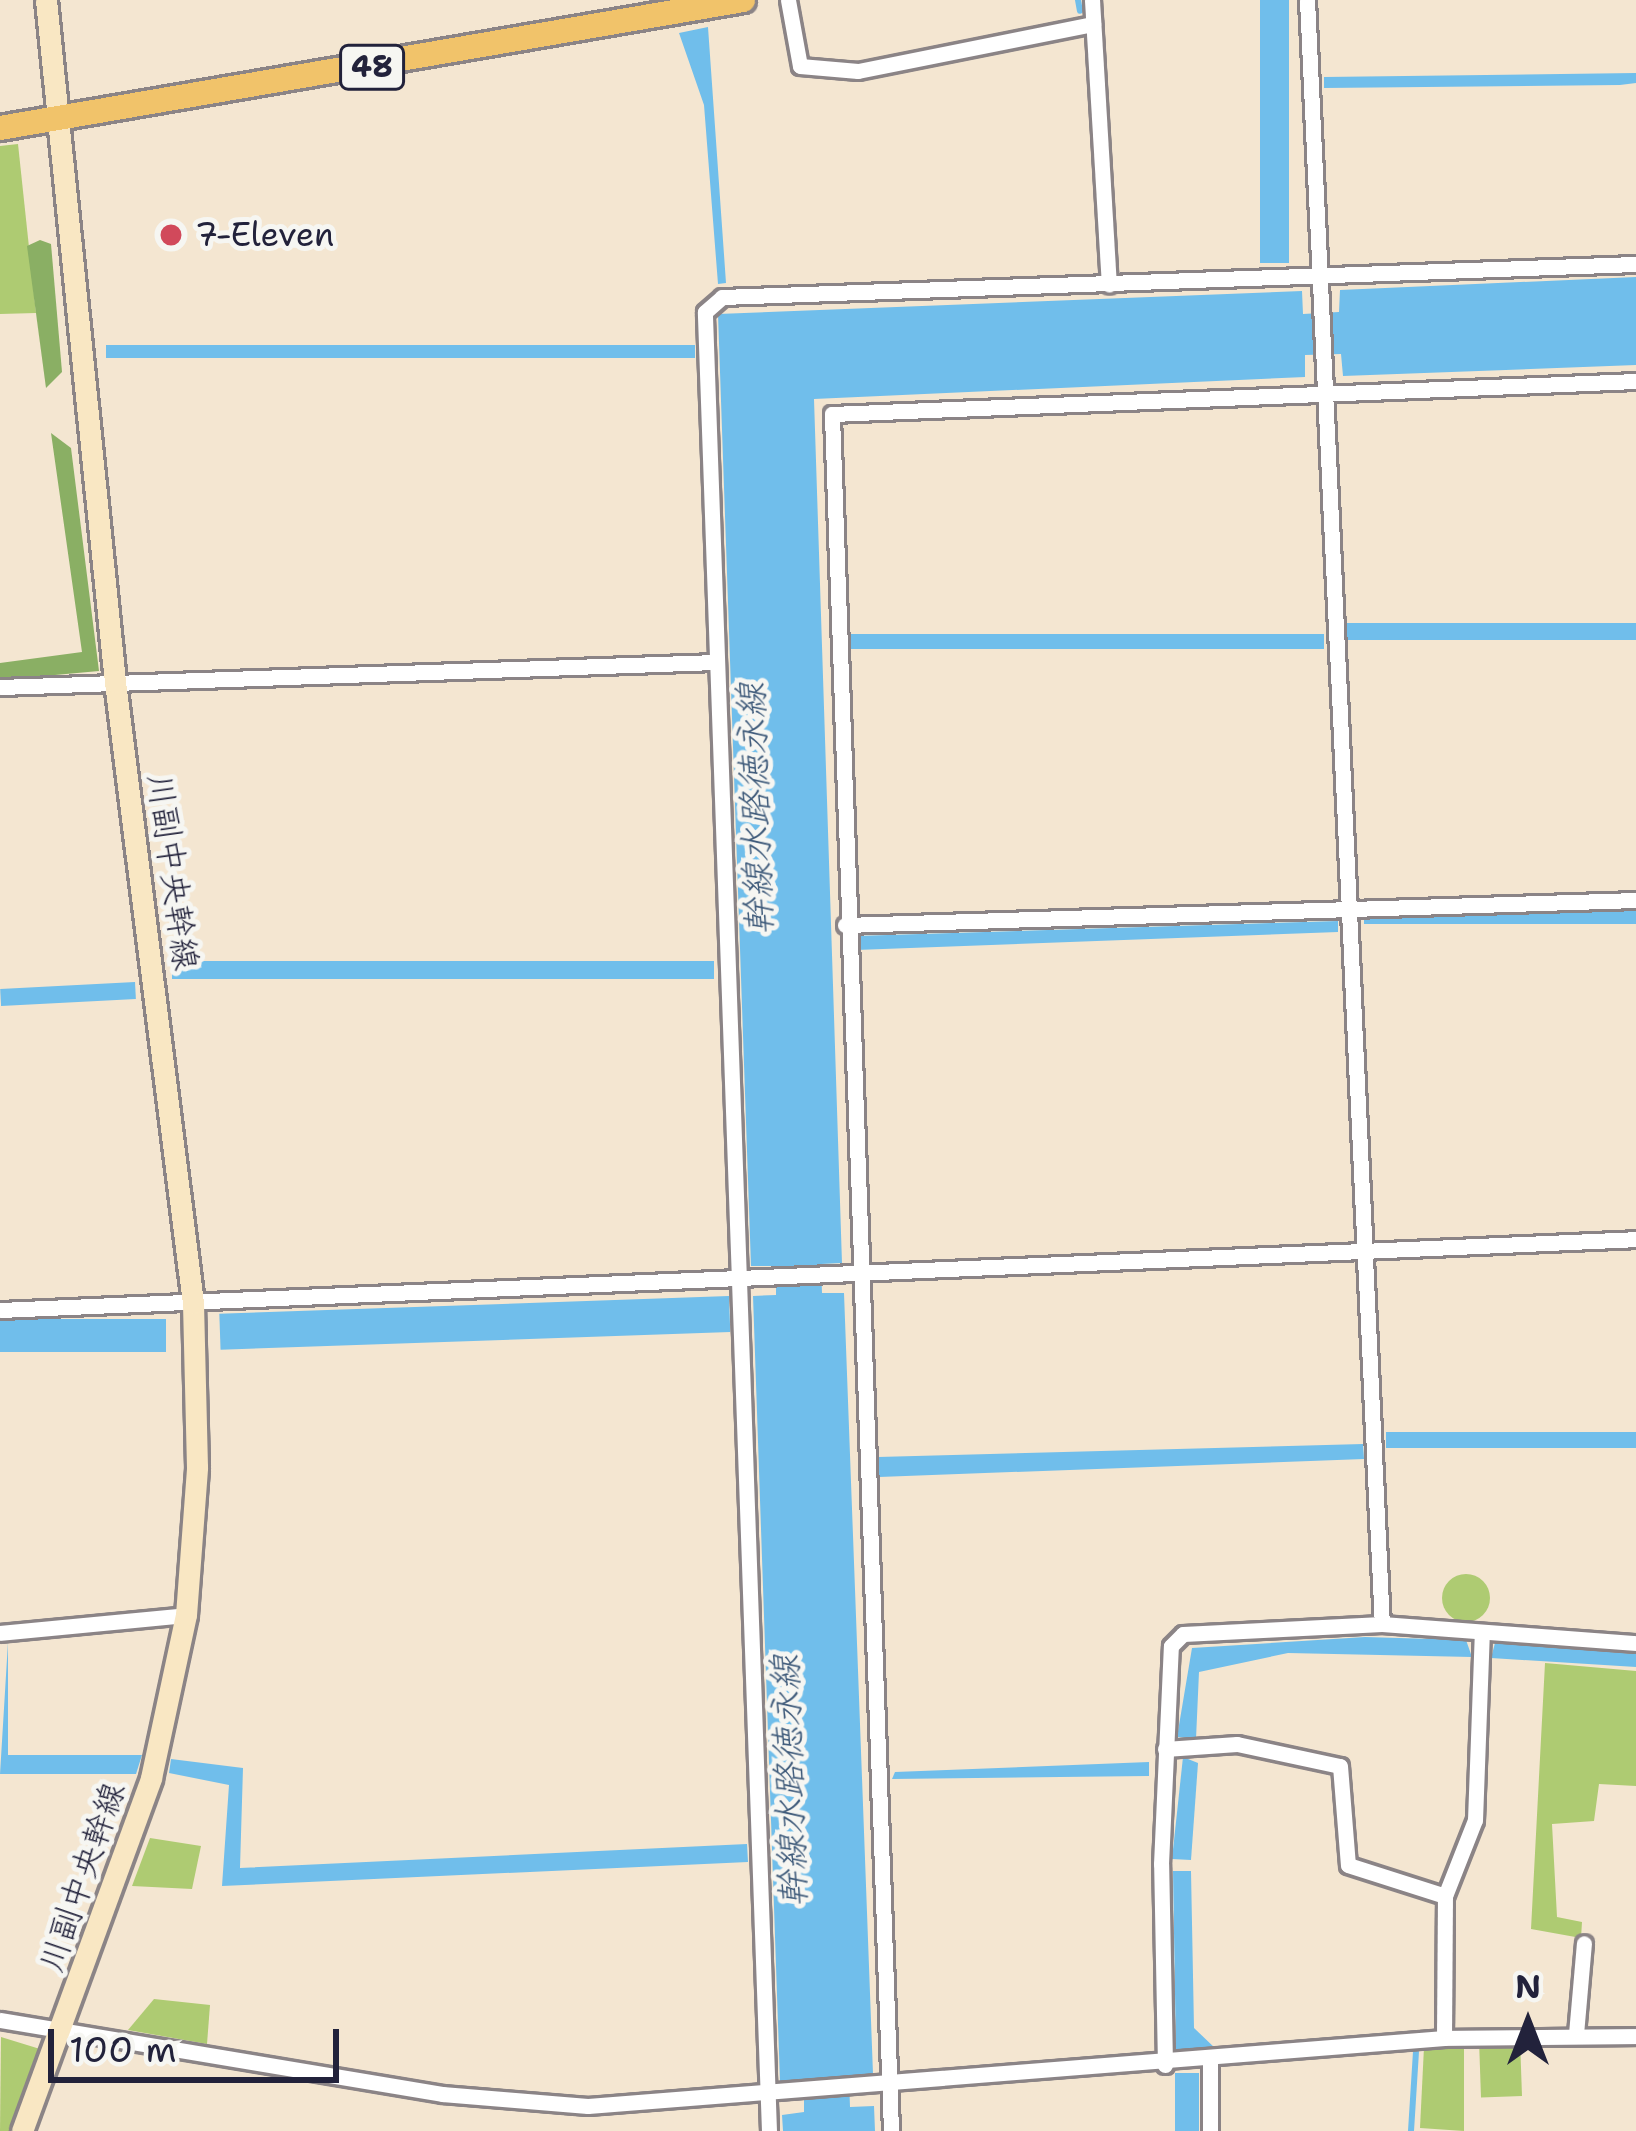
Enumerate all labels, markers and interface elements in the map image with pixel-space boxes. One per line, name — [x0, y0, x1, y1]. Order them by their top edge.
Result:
road number: 48 — [339, 43, 405, 91]
place label: 7-Eleven — [195, 215, 334, 255]
marker: 7-Eleven — [158, 222, 184, 248]
water label: 幹線水路徳永線 — [729, 682, 781, 936]
street label: 川副中央幹線 — [140, 771, 206, 973]
water label: 幹線水路徳永線 — [763, 1654, 815, 1908]
street label: 川副中央幹線 — [31, 1777, 133, 1977]
north arrow — [1468, 1963, 1588, 2083]
text: N — [1515, 1964, 1541, 2009]
scale bar — [54, 2005, 345, 2079]
text: 100 m — [69, 2025, 177, 2074]

